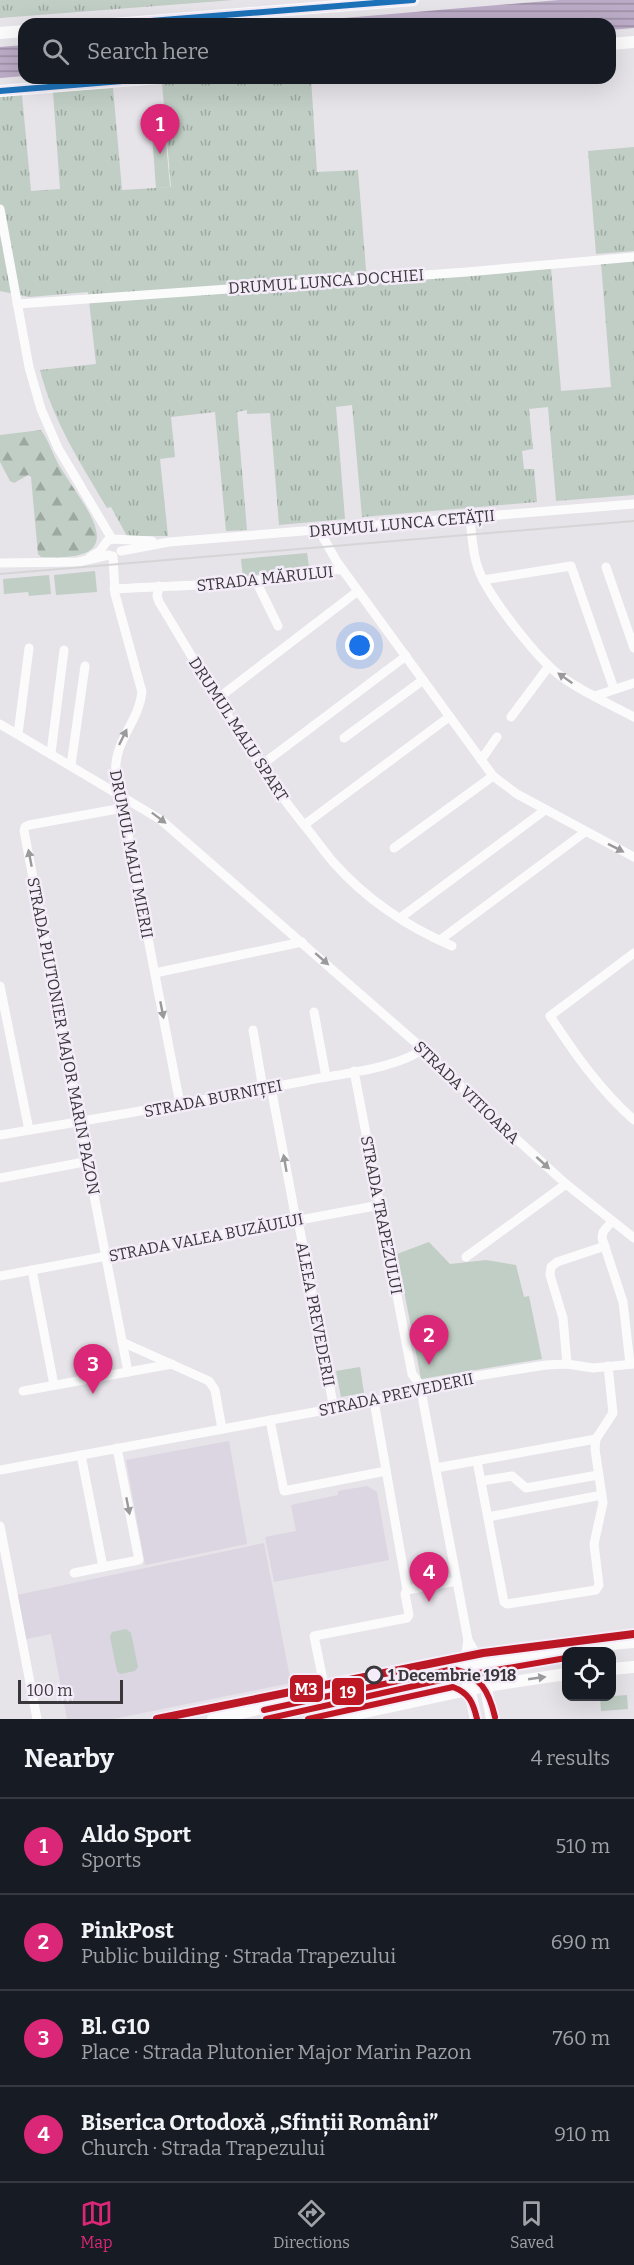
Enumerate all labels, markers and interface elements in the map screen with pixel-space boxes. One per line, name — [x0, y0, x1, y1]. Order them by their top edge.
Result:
search box — [18, 18, 616, 84]
icon: search — [39, 35, 72, 68]
text: Search here — [87, 38, 209, 65]
pin: 1 — [140, 104, 180, 154]
street label: DRUMUL LUNCA DOCHIEI — [227, 265, 425, 298]
street label: DRUMUL LUNCA CETĂȚII — [308, 505, 496, 542]
street label: STRADA MĂRULUI — [196, 561, 334, 595]
your location — [345, 631, 374, 660]
street label: DRUMUL MALU SPART — [185, 654, 292, 805]
one-way arrow — [557, 673, 573, 684]
one-way arrow — [118, 729, 128, 746]
street label: DRUMUL MALU MIERII — [106, 768, 157, 940]
one-way arrow — [151, 812, 167, 824]
one-way arrow — [607, 843, 624, 852]
one-way arrow — [25, 848, 34, 867]
street label: STRADA PLUTONIER MAJOR MARIN PAZON — [23, 876, 104, 1197]
one-way arrow — [314, 952, 329, 965]
one-way arrow — [158, 1000, 167, 1019]
street label: STRADA VITIOARA — [410, 1037, 524, 1148]
street label: STRADA BURNIȚEI — [142, 1076, 284, 1122]
street label: STRADA TRAPEZULUI — [357, 1134, 406, 1296]
one-way arrow — [280, 1153, 289, 1172]
one-way arrow — [535, 1156, 550, 1170]
street label: STRADA VALEA BUZĂULUI — [107, 1208, 305, 1266]
street label: ALEEA PREVEDERII — [292, 1240, 339, 1388]
pin: 2 — [410, 1316, 448, 1365]
pin: 3 — [74, 1344, 112, 1394]
street label: STRADA PREVEDERII — [317, 1369, 475, 1420]
one-way arrow — [124, 1497, 133, 1516]
pin: 4 — [410, 1552, 448, 1602]
map controls — [562, 1647, 616, 1701]
button: locate — [562, 1647, 616, 1701]
marker: 1 Decembrie 1918 — [365, 1666, 383, 1684]
place label: 1 Decembrie 1918 — [388, 1666, 516, 1685]
one-way arrow — [528, 1673, 547, 1682]
line badge: M3 — [289, 1674, 324, 1703]
scale bar — [18, 1677, 123, 1704]
line badge: 19 — [331, 1677, 365, 1706]
text: M3 — [294, 1680, 318, 1699]
text: 100 m — [27, 1681, 72, 1700]
text: 19 — [340, 1683, 356, 1702]
text: Nearby — [24, 1743, 114, 1774]
text: 4 results — [531, 1746, 610, 1770]
text: Aldo Sport — [81, 1821, 191, 1848]
text: 1 — [39, 1834, 48, 1858]
text: 510 m — [556, 1834, 610, 1858]
text: Sports — [81, 1848, 141, 1872]
text: PinkPost — [81, 1917, 174, 1944]
text: 2 — [38, 1930, 49, 1954]
text: 690 m — [551, 1930, 610, 1954]
text: Public building · Strada Trapezului — [81, 1944, 396, 1968]
text: Bl. G10 — [81, 2013, 150, 2040]
text: 3 — [38, 2026, 49, 2050]
text: 760 m — [553, 2026, 610, 2050]
text: Place · Strada Plutonier Major Marin Pazon — [81, 2040, 471, 2064]
text: Biserica Ortodoxă „Sfinții Români” — [81, 2109, 438, 2136]
text: 4 — [37, 2122, 50, 2146]
text: 910 m — [554, 2122, 610, 2146]
text: Church · Strada Trapezului — [81, 2136, 325, 2160]
tab: Map — [80, 2197, 113, 2252]
tab: Directions — [273, 2197, 350, 2252]
tab: Saved — [510, 2197, 554, 2252]

